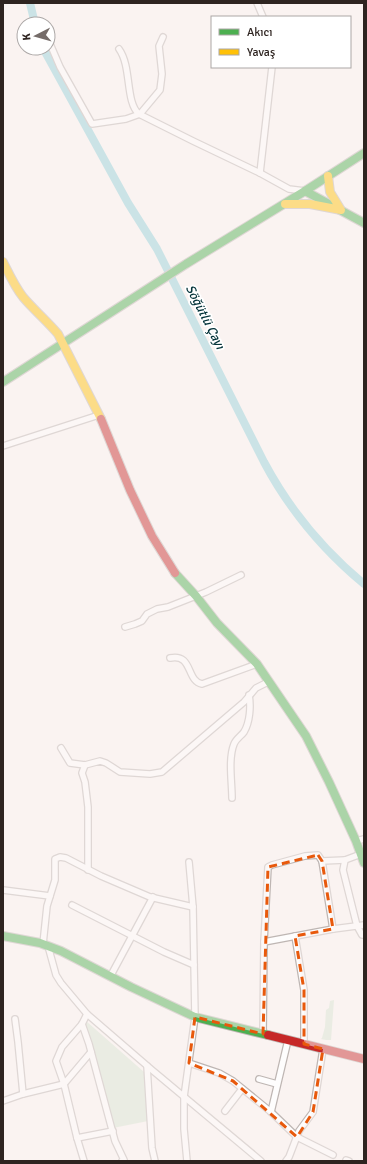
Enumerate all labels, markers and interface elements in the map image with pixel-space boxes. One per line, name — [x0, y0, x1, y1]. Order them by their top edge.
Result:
north arrow — [16, 16, 56, 56]
legend — [211, 16, 351, 68]
text: Akıcı — [247, 25, 273, 40]
text: K — [20, 33, 33, 41]
text: Yavaş — [247, 45, 275, 60]
water label: Söğütlü Çayı — [182, 282, 228, 352]

